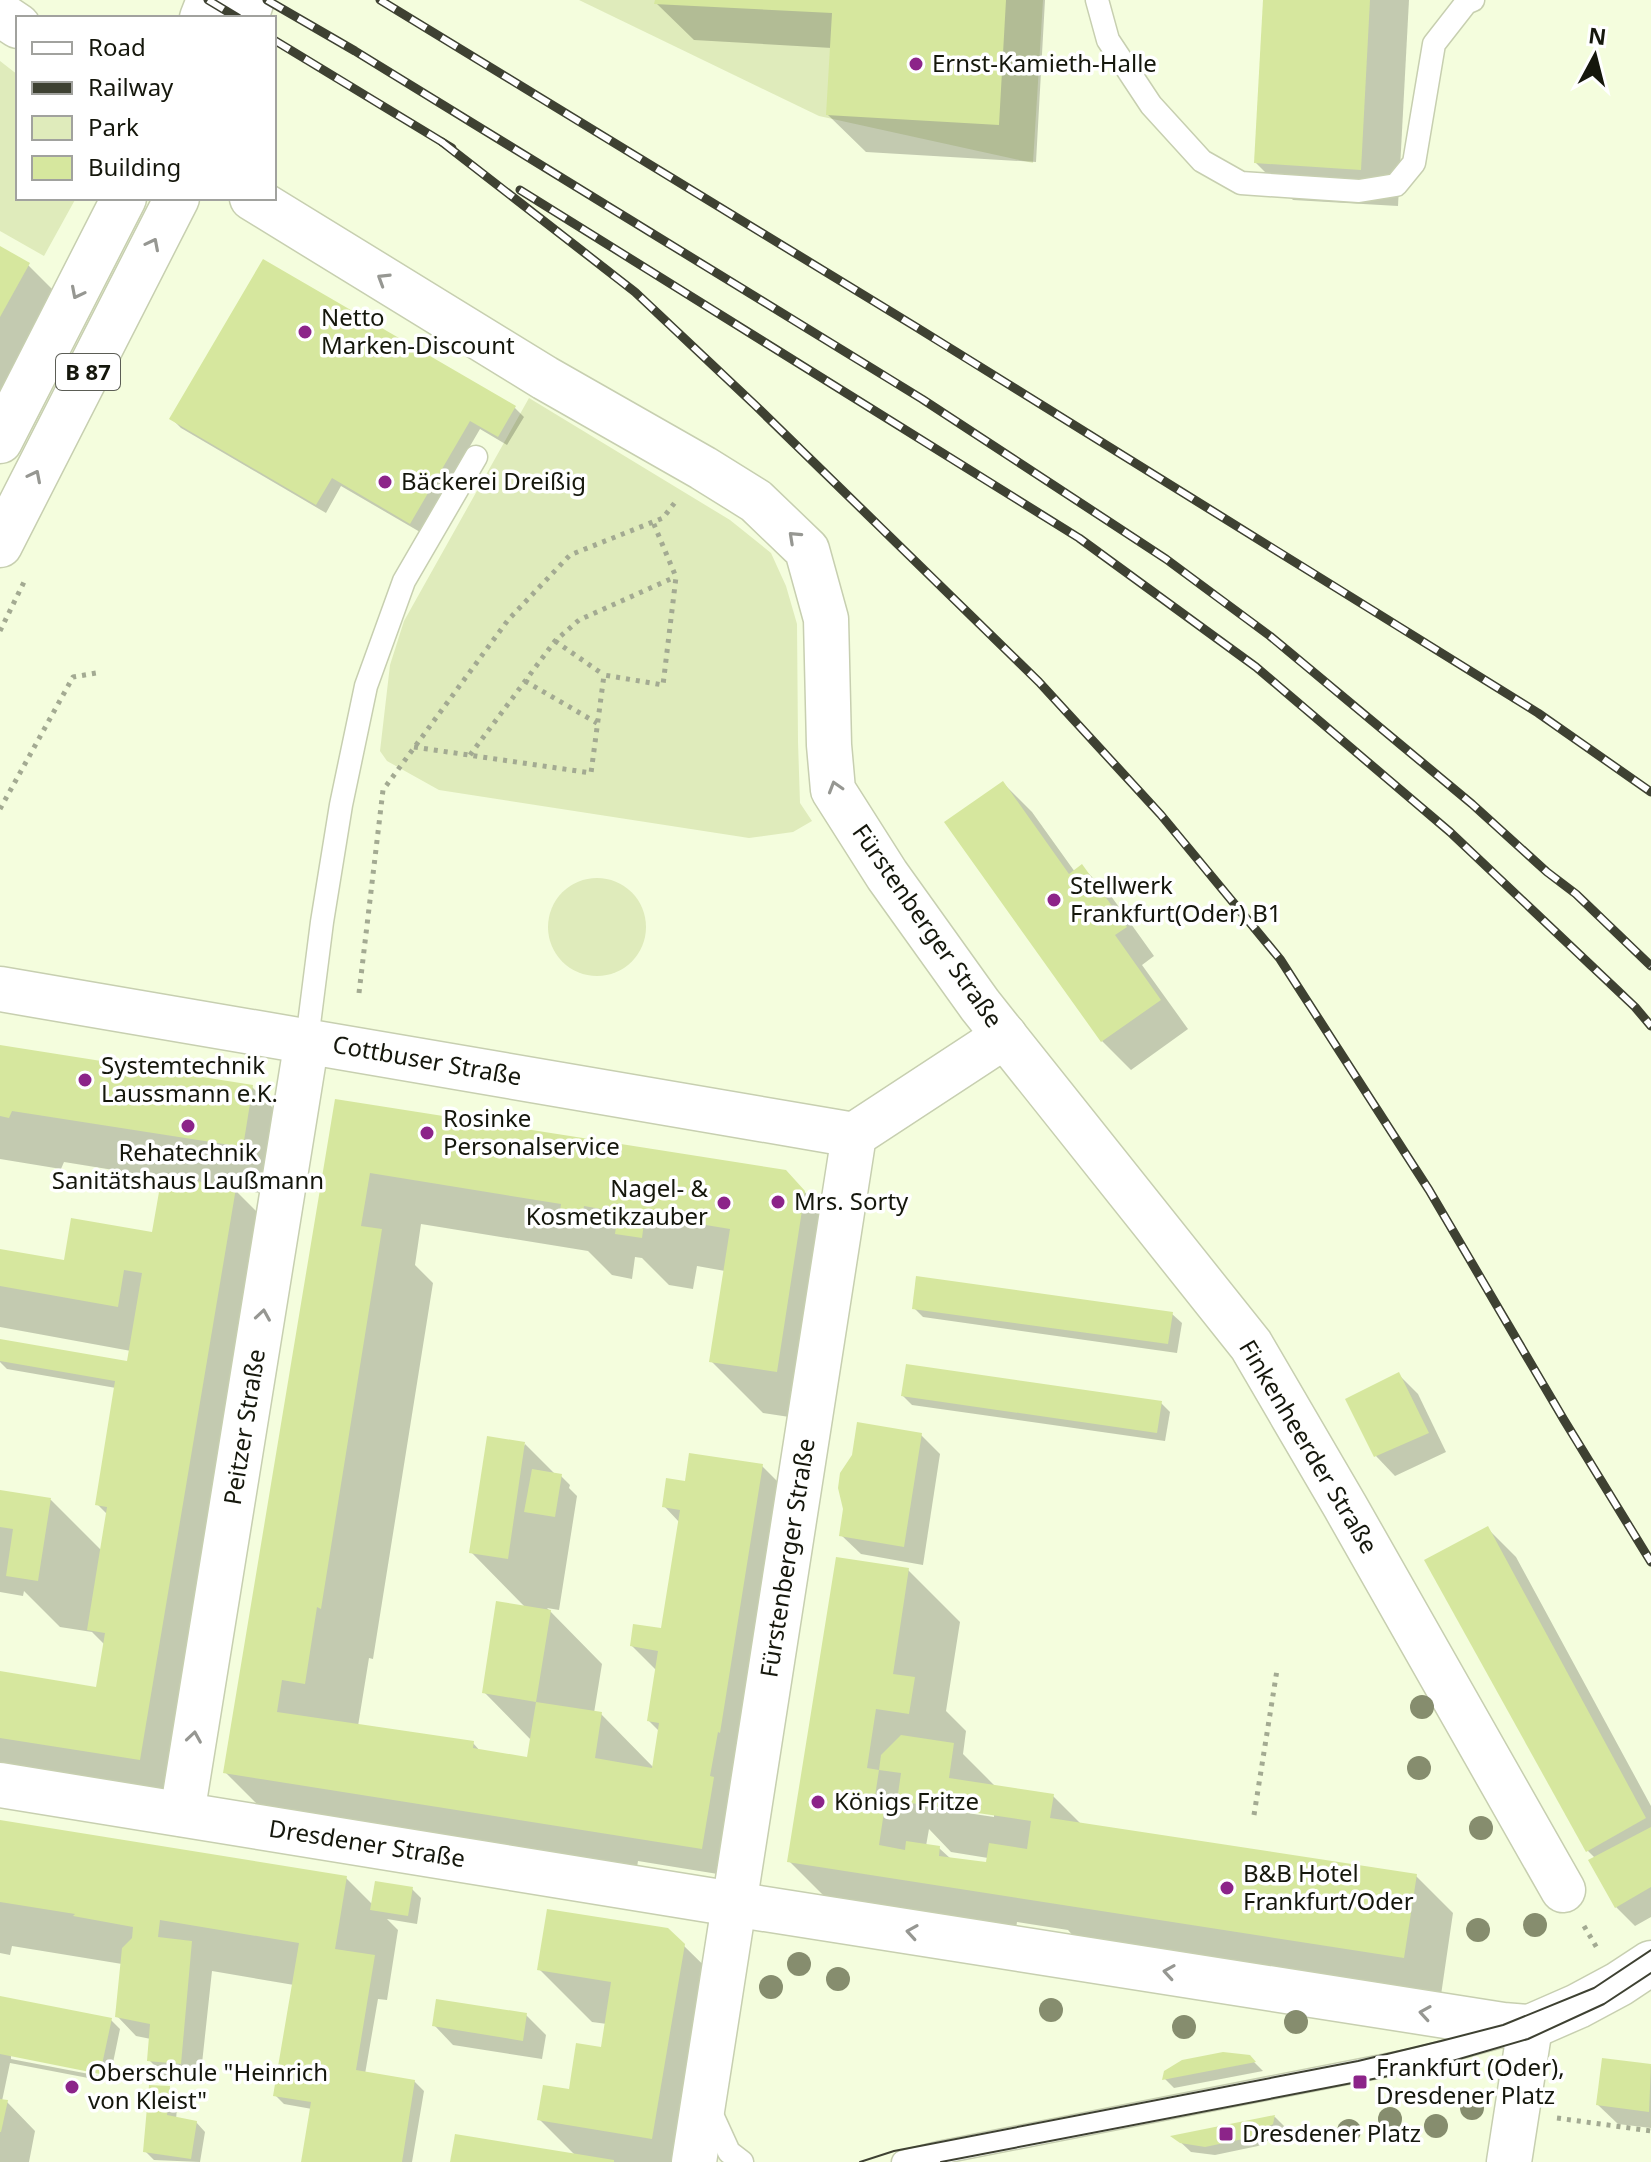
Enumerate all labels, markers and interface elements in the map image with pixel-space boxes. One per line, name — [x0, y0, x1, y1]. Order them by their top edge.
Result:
legend — [16, 16, 276, 200]
north arrow — [1555, 16, 1635, 96]
text: N — [1587, 19, 1608, 51]
text: Road — [88, 30, 146, 63]
place label: Ernst-Kamieth-Halle — [932, 46, 1157, 79]
marker: Ernst-Kamieth-Halle — [907, 55, 925, 73]
text: Railway — [88, 70, 174, 103]
text: Park — [88, 110, 139, 143]
text: Building — [88, 150, 181, 183]
one-way arrow — [143, 238, 159, 253]
one-way arrow — [377, 273, 392, 288]
one-way arrow — [71, 284, 86, 299]
place label: Netto Marken-Discount — [321, 300, 515, 361]
marker: Netto Marken-Discount — [296, 323, 314, 341]
road number: B 87 — [56, 354, 120, 390]
place label: Bäckerei Dreißig — [401, 464, 586, 497]
one-way arrow — [26, 469, 41, 484]
marker: Bäckerei Dreißig — [376, 473, 394, 491]
one-way arrow — [789, 532, 803, 546]
one-way arrow — [828, 781, 844, 794]
street label: Fürstenberger Straße — [845, 817, 1011, 1034]
place label: Stellwerk Frankfurt(Oder) B1 — [1070, 868, 1282, 929]
marker: Stellwerk Frankfurt(Oder) B1 — [1045, 891, 1063, 909]
street label: Cottbuser Straße — [330, 1027, 524, 1092]
place label: Systemtechnik Laussmann e.K. — [101, 1048, 278, 1109]
marker: Systemtechnik Laussmann e.K. — [76, 1071, 94, 1089]
place label: Rosinke Personalservice — [443, 1101, 620, 1162]
marker: Rehatechnik Sanitätshaus Laußmann — [179, 1117, 197, 1135]
marker: Rosinke Personalservice — [418, 1124, 436, 1142]
place label: Rehatechnik Sanitätshaus Laußmann — [52, 1135, 324, 1196]
place label: Nagel- & Kosmetikzauber — [526, 1171, 708, 1232]
place label: Mrs. Sorty — [794, 1184, 909, 1217]
marker: Mrs. Sorty — [769, 1193, 787, 1211]
marker: Nagel- & Kosmetikzauber — [715, 1194, 733, 1212]
one-way arrow — [254, 1308, 271, 1321]
street label: Finkenheerder Straße — [1232, 1333, 1386, 1559]
street label: Peitzer Straße — [215, 1347, 272, 1507]
street label: Fürstenberger Straße — [751, 1436, 822, 1680]
one-way arrow — [185, 1730, 202, 1744]
place label: Königs Fritze — [834, 1784, 979, 1817]
marker: Königs Fritze — [809, 1793, 827, 1811]
street label: Dresdener Straße — [267, 1811, 468, 1874]
place label: B&B Hotel Frankfurt/Oder — [1243, 1856, 1414, 1917]
marker: B&B Hotel Frankfurt/Oder — [1218, 1879, 1236, 1897]
one-way arrow — [905, 1924, 919, 1941]
one-way arrow — [1162, 1965, 1175, 1982]
one-way arrow — [1419, 2005, 1432, 2022]
place label: Frankfurt (Oder), Dresdener Platz — [1376, 2050, 1565, 2111]
place label: Oberschule "Heinrich von Kleist" — [88, 2055, 328, 2116]
marker: Frankfurt (Oder), Dresdener Platz — [1351, 2073, 1369, 2091]
marker: Oberschule "Heinrich von Kleist" — [63, 2078, 81, 2096]
place label: Dresdener Platz — [1242, 2116, 1421, 2149]
marker: Dresdener Platz — [1217, 2125, 1235, 2143]

